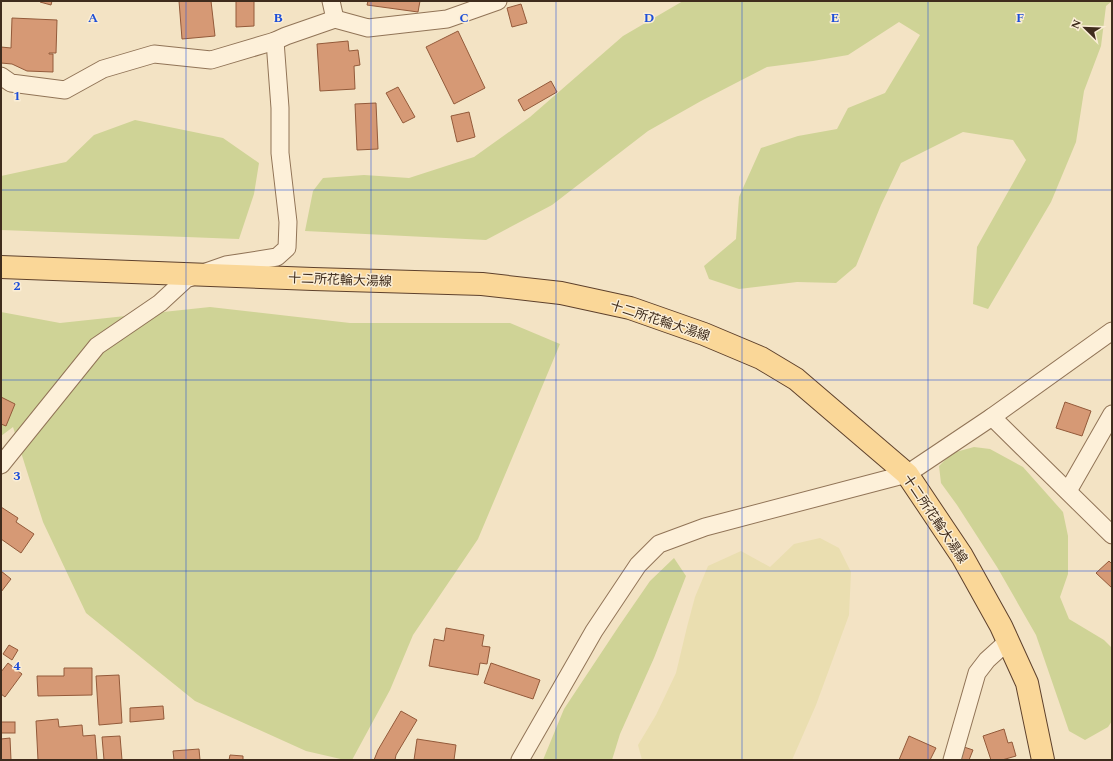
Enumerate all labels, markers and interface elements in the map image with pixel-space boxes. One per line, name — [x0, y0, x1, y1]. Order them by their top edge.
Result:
text: A — [88, 8, 98, 28]
text: B — [273, 8, 283, 28]
text: C — [459, 8, 469, 28]
text: D — [644, 8, 654, 28]
text: E — [831, 8, 840, 28]
text: F — [1016, 8, 1024, 28]
north arrow — [1065, 8, 1105, 48]
text: N — [1067, 17, 1086, 32]
text: 1 — [13, 86, 21, 106]
street label: 十二所花輪大湯線 — [288, 268, 392, 292]
text: 2 — [13, 276, 21, 296]
street label: 十二所花輪大湯線 — [607, 295, 713, 347]
text: 3 — [13, 466, 21, 486]
street label: 十二所花輪大湯線 — [898, 470, 972, 568]
text: 4 — [13, 656, 21, 676]

